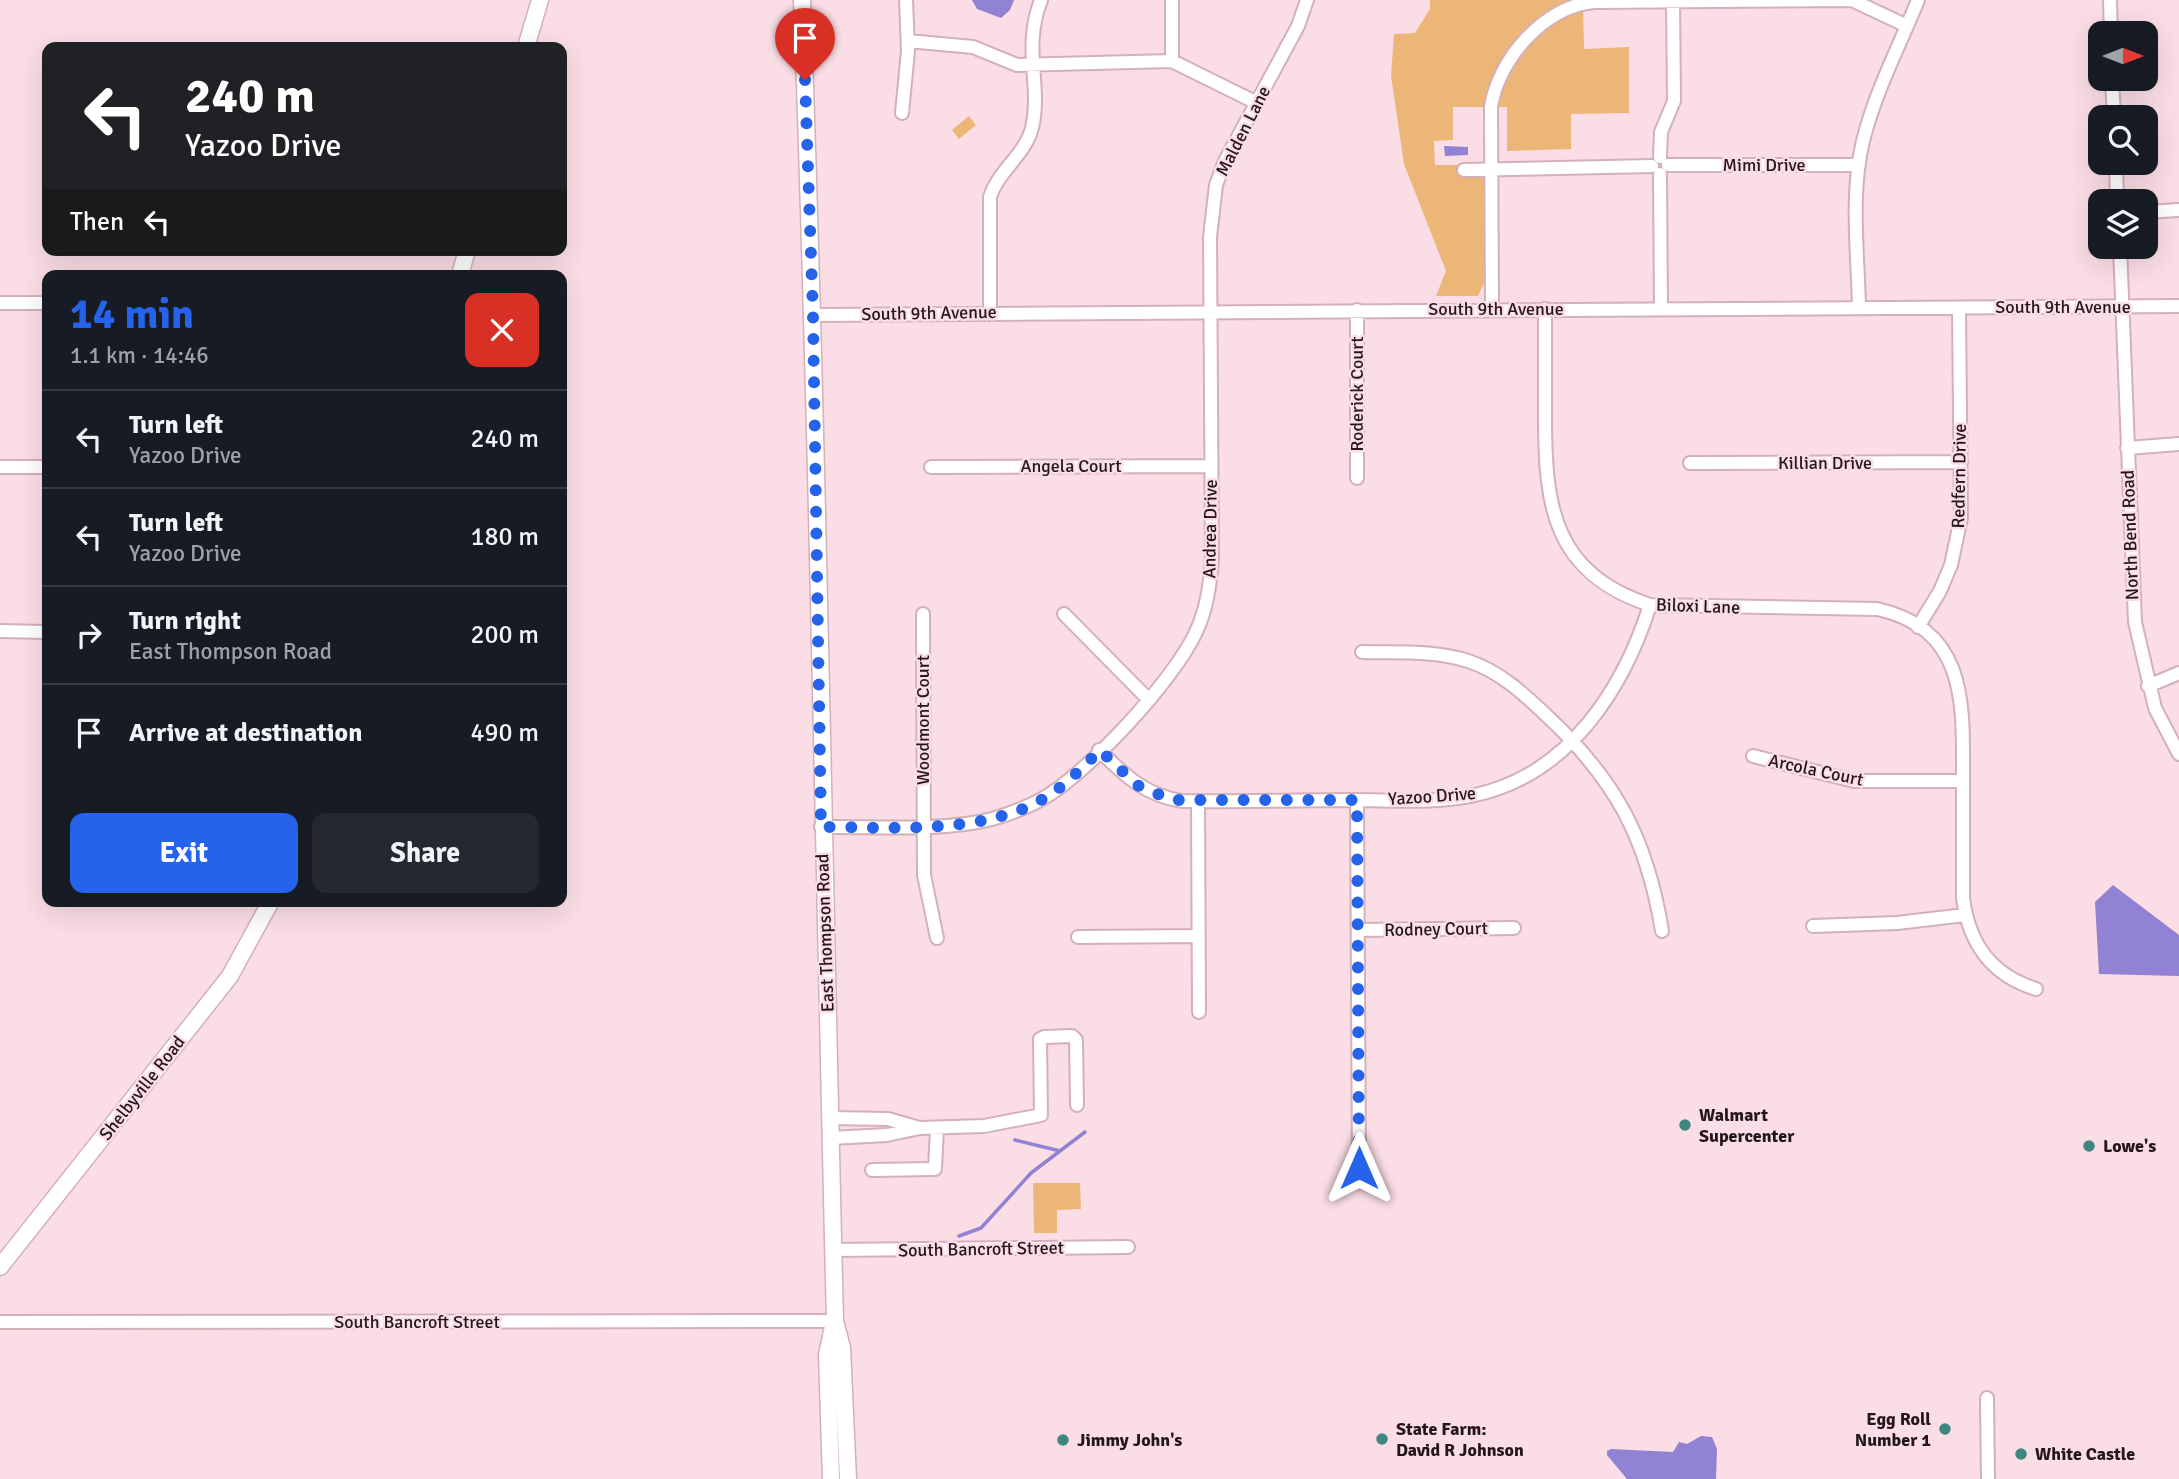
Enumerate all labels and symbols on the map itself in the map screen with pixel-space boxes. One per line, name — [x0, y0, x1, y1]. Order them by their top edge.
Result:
pin — [775, 8, 835, 80]
north arrow — [2088, 21, 2158, 91]
street label: Malden Lane — [1211, 82, 1275, 180]
street label: Mimi Drive — [1723, 154, 1805, 176]
street label: South 9th Avenue — [1995, 296, 2131, 318]
street label: South 9th Avenue — [1428, 298, 1564, 320]
street label: South 9th Avenue — [861, 301, 997, 325]
street label: Roderick Court — [1346, 336, 1368, 452]
street label: Redfern Drive — [1947, 423, 1971, 529]
street label: Killian Drive — [1778, 452, 1872, 474]
street label: Angela Court — [1021, 455, 1121, 477]
street label: North Bend Road — [2117, 469, 2143, 601]
street label: Andrea Drive — [1198, 479, 1222, 579]
street label: Biloxi Lane — [1656, 594, 1740, 618]
street label: Woodmont Court — [912, 655, 934, 785]
street label: Arcola Court — [1766, 749, 1866, 791]
street label: Yazoo Drive — [1387, 782, 1477, 810]
street label: East Thompson Road — [811, 853, 839, 1013]
street label: Rodney Court — [1384, 917, 1488, 941]
street label: Shelbyville Road — [94, 1031, 190, 1145]
place label: Walmart Supercenter — [1699, 1104, 1795, 1147]
marker: Walmart Supercenter — [1677, 1117, 1693, 1133]
position arrow — [1322, 1131, 1396, 1205]
place label: Lowe's — [2103, 1135, 2156, 1157]
marker: Lowe's — [2081, 1138, 2097, 1154]
street label: South Bancroft Street — [898, 1237, 1064, 1261]
street label: South Bancroft Street — [334, 1311, 500, 1333]
place label: Egg Roll Number 1 — [1855, 1408, 1931, 1451]
place label: State Farm: David R Johnson — [1396, 1418, 1524, 1461]
marker: Egg Roll Number 1 — [1937, 1421, 1953, 1437]
place label: Jimmy John's — [1077, 1429, 1182, 1451]
marker: State Farm: David R Johnson — [1374, 1431, 1390, 1447]
marker: Jimmy John's — [1055, 1432, 1071, 1448]
place label: White Castle — [2035, 1443, 2135, 1465]
marker: White Castle — [2013, 1446, 2029, 1462]

